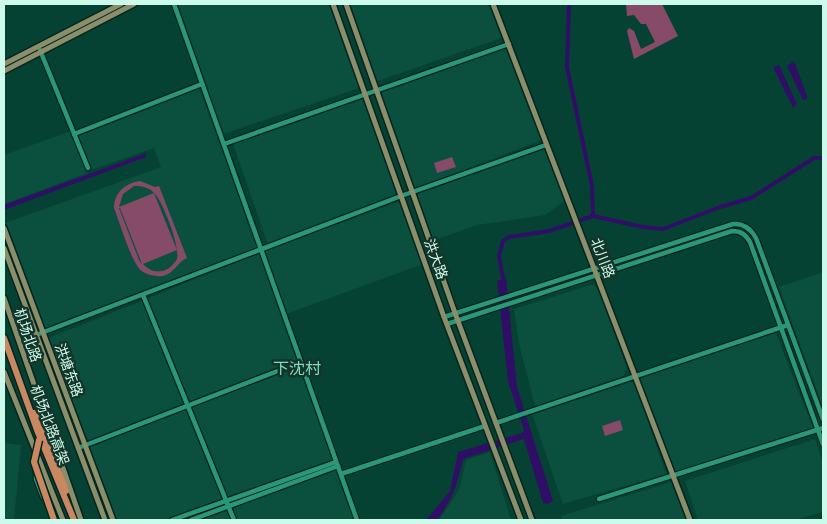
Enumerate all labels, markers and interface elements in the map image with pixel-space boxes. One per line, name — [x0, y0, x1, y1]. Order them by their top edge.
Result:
street label: 北川路 — [588, 236, 618, 280]
street label: 洪大路 — [421, 237, 451, 281]
street label: 机场北路 — [11, 306, 45, 364]
street label: 洪塘东路 — [52, 341, 86, 399]
district label: 下沈村 — [273, 359, 321, 378]
street label: 机场北路高架 — [27, 383, 73, 467]

